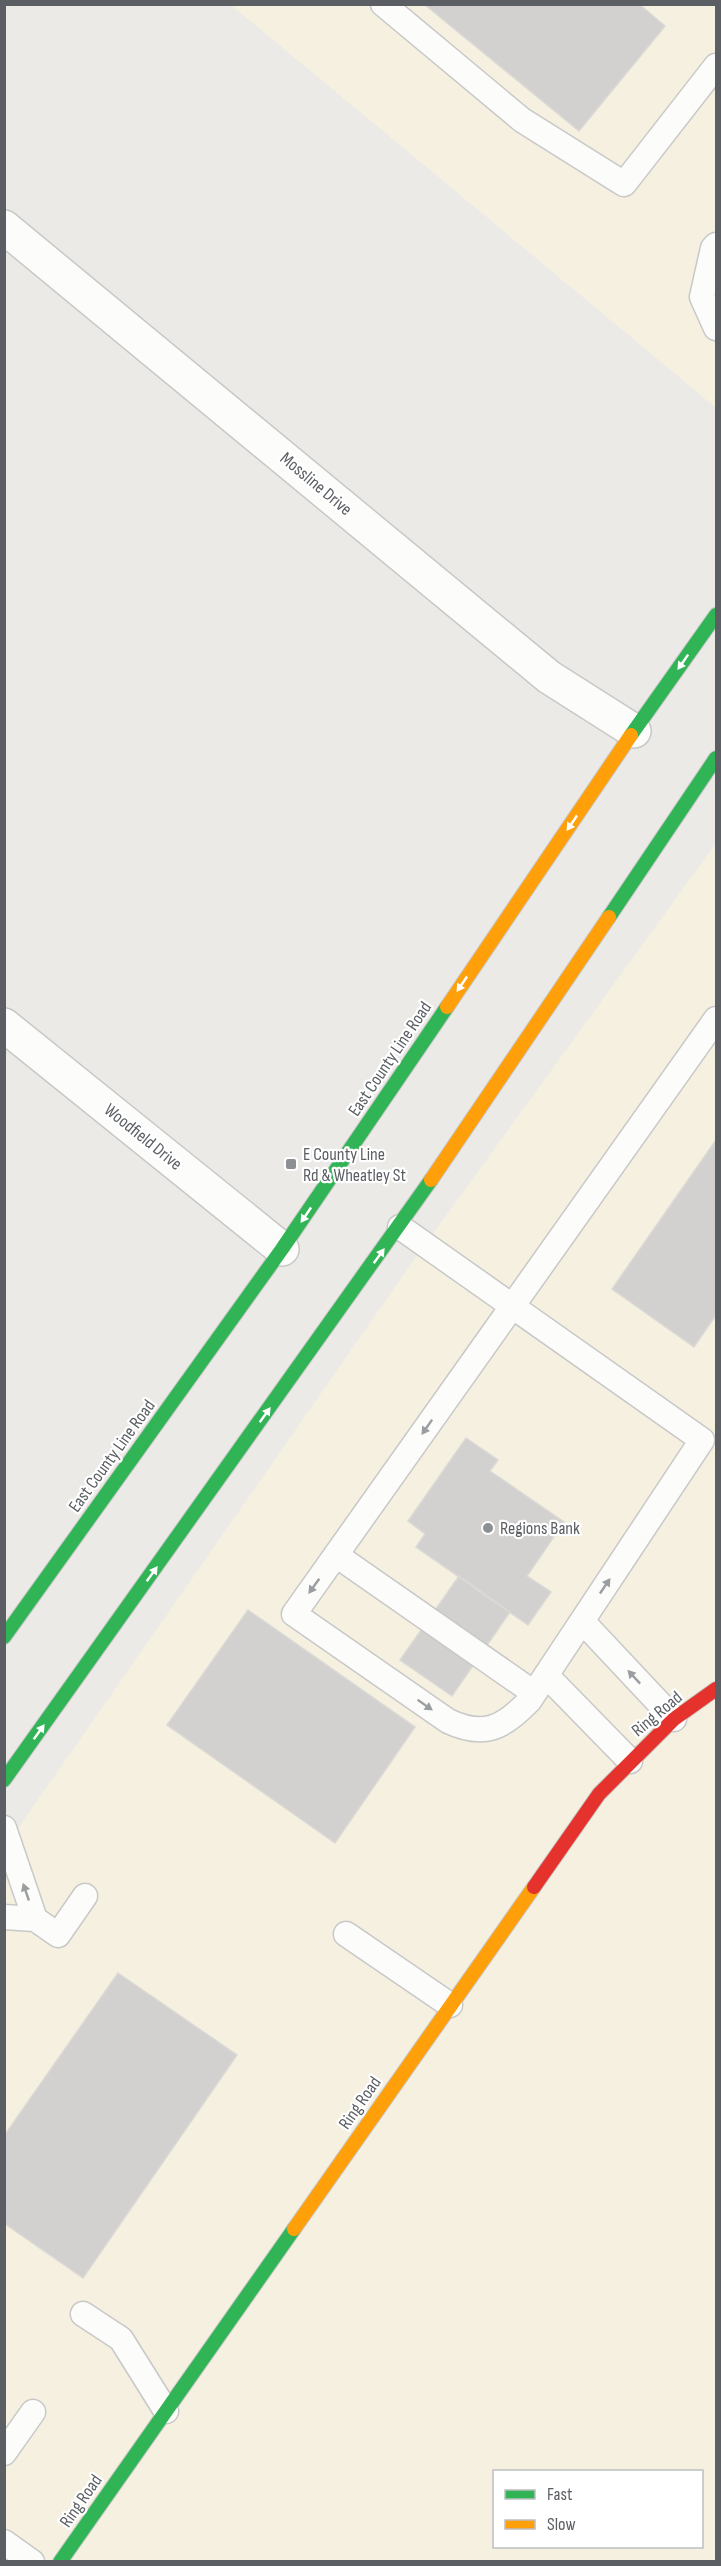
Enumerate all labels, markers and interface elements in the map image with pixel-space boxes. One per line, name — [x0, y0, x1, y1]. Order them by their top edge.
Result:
street label: Mossline Drive — [276, 448, 356, 520]
one-way arrow — [677, 654, 689, 670]
one-way arrow — [566, 814, 578, 830]
one-way arrow — [457, 976, 468, 992]
street label: East County Line Road — [344, 998, 436, 1120]
street label: Woodfield Drive — [100, 1099, 186, 1175]
place label: E County Line Rd & Wheatley St — [303, 1144, 406, 1186]
marker: E County Line Rd & Wheatley St — [284, 1157, 298, 1171]
one-way arrow — [301, 1207, 312, 1223]
one-way arrow — [373, 1249, 385, 1265]
street label: East County Line Road — [64, 1396, 160, 1516]
one-way arrow — [259, 1407, 270, 1423]
one-way arrow — [421, 1418, 433, 1434]
place label: Regions Bank — [500, 1518, 580, 1539]
marker: Regions Bank — [481, 1521, 495, 1535]
one-way arrow — [146, 1566, 158, 1582]
one-way arrow — [308, 1577, 320, 1593]
one-way arrow — [599, 1578, 610, 1594]
one-way arrow — [628, 1670, 641, 1685]
street label: Ring Road — [627, 1687, 687, 1741]
one-way arrow — [417, 1699, 433, 1710]
one-way arrow — [32, 1725, 44, 1740]
one-way arrow — [21, 1883, 30, 1901]
street label: Ring Road — [334, 2073, 386, 2133]
legend — [493, 2470, 703, 2548]
street label: Ring Road — [55, 2471, 107, 2531]
text: Fast — [547, 2484, 573, 2505]
text: Slow — [547, 2514, 576, 2535]

